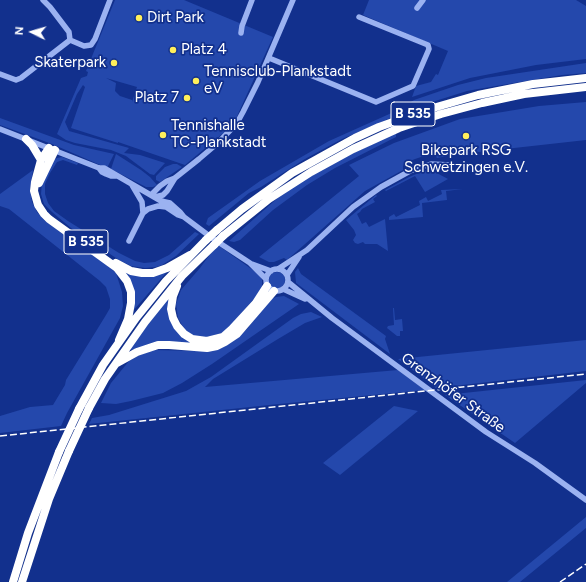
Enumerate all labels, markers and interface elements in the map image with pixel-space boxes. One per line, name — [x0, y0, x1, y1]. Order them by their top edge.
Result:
place label: Dirt Park — [147, 9, 204, 27]
north arrow — [12, 12, 52, 52]
marker: Dirt Park — [134, 13, 144, 23]
text: N — [13, 26, 26, 36]
place label: Platz 4 — [181, 41, 227, 59]
marker: Platz 4 — [168, 45, 178, 55]
place label: Skaterpark — [34, 54, 106, 72]
marker: Skaterpark — [109, 58, 119, 68]
place label: Tennisclub-Plankstadt eV — [204, 63, 352, 98]
marker: Tennisclub-Plankstadt eV — [191, 76, 201, 86]
place label: Platz 7 — [135, 89, 179, 107]
marker: Platz 7 — [182, 93, 192, 103]
road number: B 535 — [391, 102, 435, 126]
place label: Tennishalle TC-Plankstadt — [171, 117, 266, 152]
marker: Tennishalle TC-Plankstadt — [158, 130, 168, 140]
marker: Bikepark RSG Schwetzingen e.V. — [461, 131, 471, 141]
place label: Bikepark RSG Schwetzingen e.V. — [404, 142, 528, 177]
road number: B 535 — [64, 230, 108, 254]
street label: Grenzhöfer Straße — [397, 349, 509, 437]

